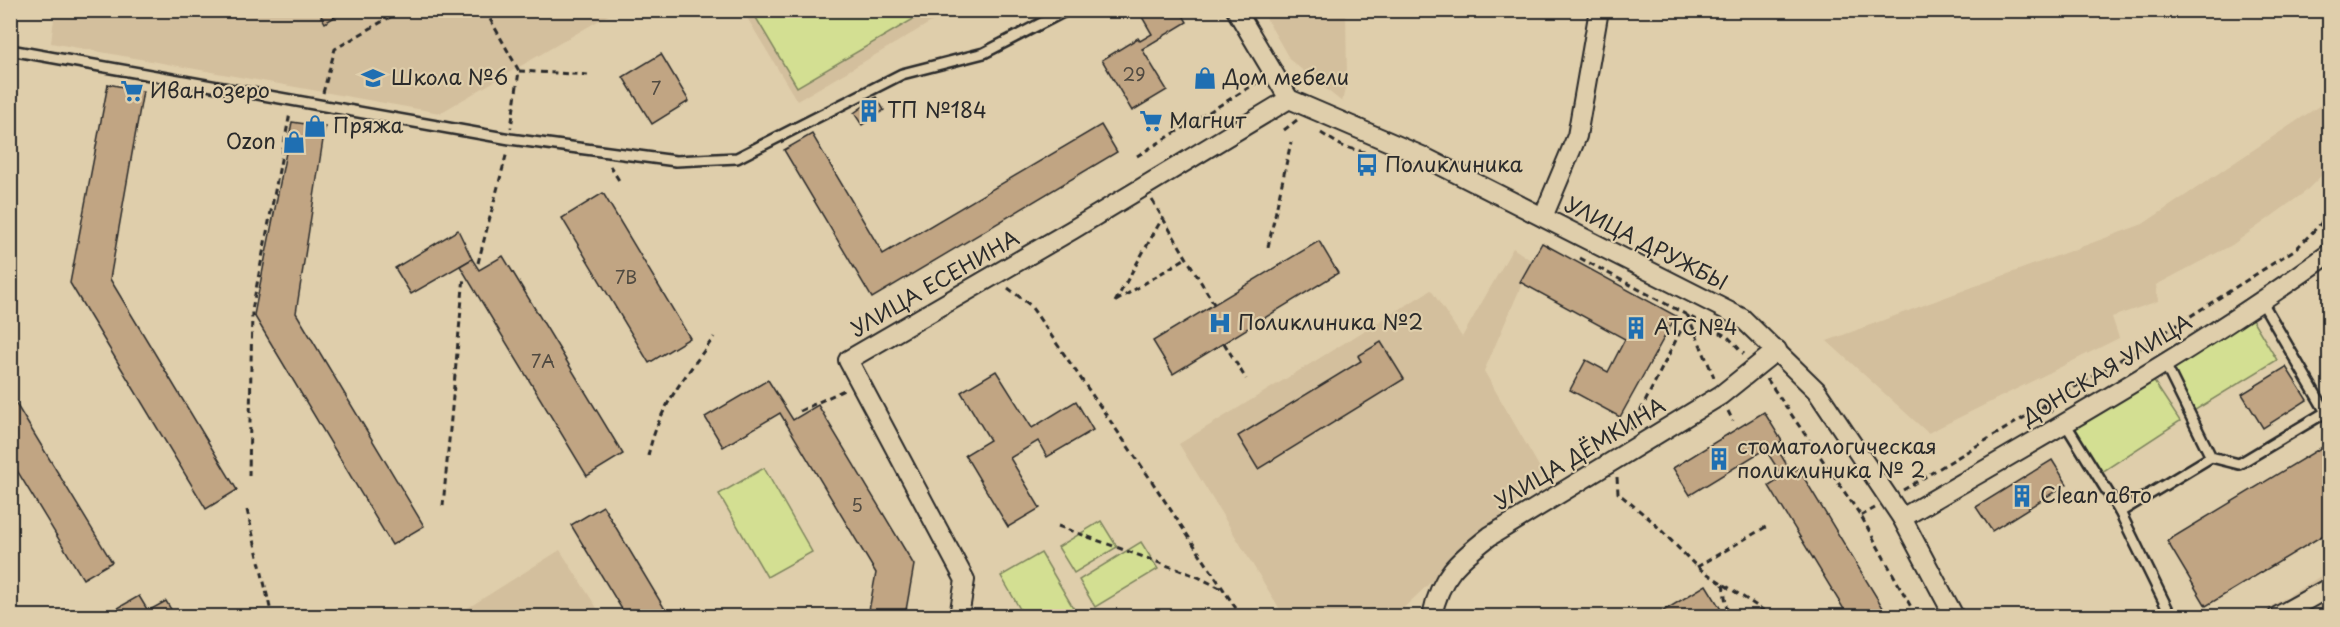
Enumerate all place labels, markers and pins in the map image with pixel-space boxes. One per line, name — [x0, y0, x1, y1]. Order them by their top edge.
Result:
place label: Школа №6 — [391, 60, 508, 92]
place label: Дом мебели — [1222, 60, 1349, 92]
school or university icon: Школа №6 — [360, 65, 386, 91]
shop icon: Дом мебели — [1192, 65, 1218, 91]
place label: Иван озеро — [150, 73, 270, 105]
supermarket icon: Иван озеро — [119, 78, 145, 104]
place label: ТП №184 — [887, 93, 987, 125]
building icon: ТП №184 — [856, 98, 882, 124]
place label: Магнит — [1169, 103, 1246, 135]
place label: Пряжа — [333, 108, 404, 140]
supermarket icon: Магнит — [1138, 108, 1164, 134]
shop icon: Пряжа — [302, 113, 328, 139]
place label: Ozon — [226, 124, 276, 156]
shop icon: Ozon — [281, 129, 307, 155]
place label: Поликлиника — [1385, 147, 1523, 179]
bus stop icon: Поликлиника — [1354, 152, 1380, 178]
place label: Поликлиника №2 — [1238, 305, 1423, 337]
hospital icon: Поликлиника №2 — [1207, 310, 1233, 336]
place label: АТС№4 — [1654, 310, 1738, 342]
building icon: АТС№4 — [1623, 315, 1649, 341]
place label: стоматологическая поликлиника № 2 — [1737, 429, 1937, 485]
building icon: стоматологическая поликлиника № 2 — [1706, 446, 1732, 472]
place label: Сlean авто — [2040, 478, 2152, 510]
building icon: Сlean авто — [2009, 483, 2035, 509]

